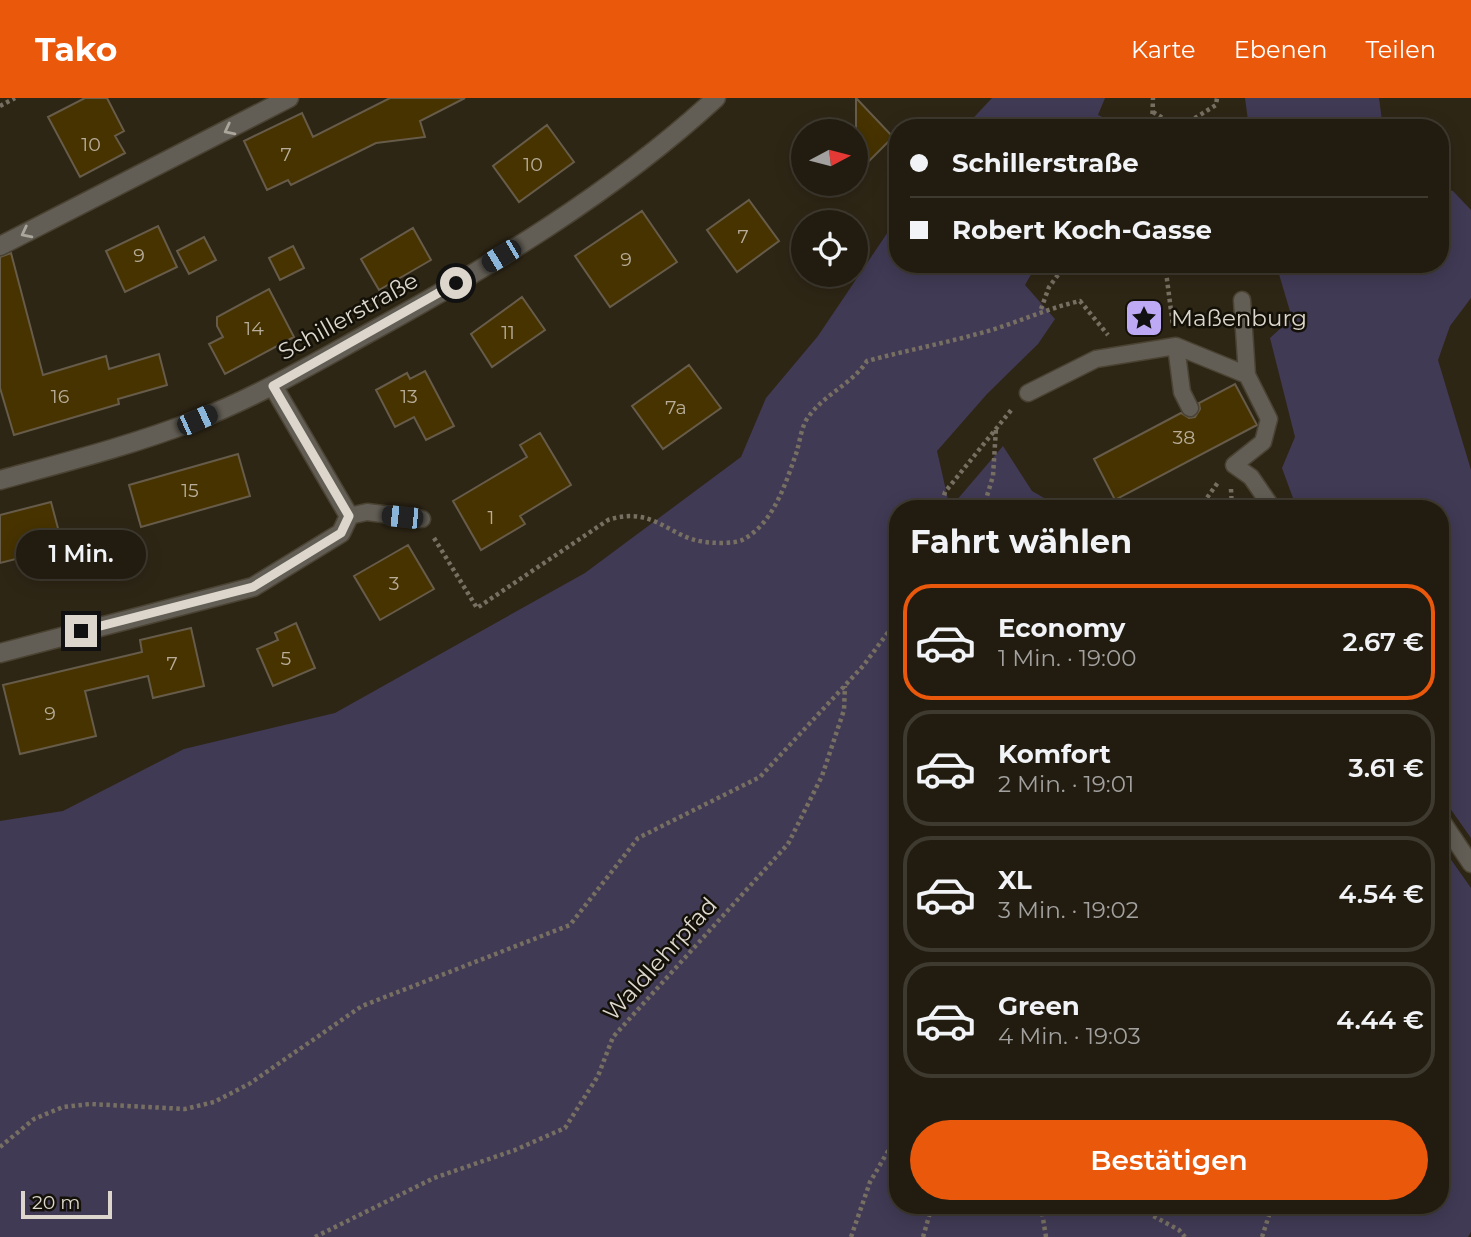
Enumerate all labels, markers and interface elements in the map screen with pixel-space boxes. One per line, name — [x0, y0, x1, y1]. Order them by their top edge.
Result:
text: Tako — [35, 29, 117, 69]
text: Karte — [1131, 35, 1196, 64]
text: Ebenen — [1234, 35, 1327, 64]
text: Teilen — [1365, 35, 1436, 64]
north arrow — [791, 119, 868, 196]
map controls — [791, 119, 868, 287]
one-way arrow — [224, 122, 236, 136]
house number: 10 — [81, 133, 101, 156]
house number: 7 — [280, 143, 292, 166]
text: Schillerstraße — [952, 147, 1139, 179]
house number: 10 — [523, 153, 543, 176]
button: locate — [791, 210, 868, 287]
text: Robert Koch-Gasse — [952, 214, 1212, 246]
one-way arrow — [21, 225, 33, 239]
house number: 7 — [737, 225, 749, 248]
car — [478, 236, 525, 276]
house number: 9 — [133, 244, 145, 267]
house number: 9 — [620, 248, 632, 271]
street label: Schillerstraße — [273, 266, 423, 366]
route start — [440, 267, 472, 299]
place icon: Maßenburg — [1123, 297, 1165, 339]
place label: Maßenburg — [1171, 304, 1307, 332]
house number: 14 — [244, 317, 264, 340]
house number: 11 — [501, 321, 515, 344]
house number: 16 — [51, 385, 69, 408]
house number: 13 — [400, 385, 418, 408]
house number: 7a — [665, 396, 687, 419]
car — [174, 402, 221, 438]
house number: 38 — [1173, 426, 1195, 449]
house number: 15 — [181, 479, 199, 502]
car — [381, 504, 424, 530]
house number: 1 — [488, 506, 494, 529]
text: Fahrt wählen — [910, 522, 1132, 561]
callout: 1 Min. — [16, 530, 146, 578]
text: 1 Min. — [48, 540, 114, 568]
house number: 3 — [389, 572, 399, 595]
icon: car — [914, 611, 977, 674]
text: Economy — [998, 612, 1125, 644]
route end — [65, 615, 97, 647]
text: 2.67 € — [1343, 626, 1424, 658]
text: 1 Min. · 19:00 — [998, 644, 1136, 672]
house number: 5 — [281, 647, 292, 670]
house number: 7 — [166, 652, 178, 675]
house number: 9 — [44, 702, 56, 725]
icon: car — [914, 737, 977, 800]
text: Komfort — [998, 738, 1111, 770]
text: 3.61 € — [1349, 752, 1424, 784]
text: 2 Min. · 19:01 — [998, 770, 1134, 798]
icon: car — [914, 863, 977, 926]
text: XL — [998, 864, 1032, 896]
text: 4.54 € — [1339, 878, 1424, 910]
street label: Waldlehrpfad — [597, 891, 723, 1027]
text: 3 Min. · 19:02 — [998, 896, 1139, 924]
icon: car — [914, 989, 977, 1052]
text: Green — [998, 990, 1080, 1022]
text: 4.44 € — [1336, 1004, 1424, 1036]
text: 4 Min. · 19:03 — [998, 1022, 1141, 1050]
button: Bestätigen — [910, 1120, 1428, 1200]
scale bar — [21, 1188, 112, 1220]
text: 20 m — [32, 1191, 80, 1214]

